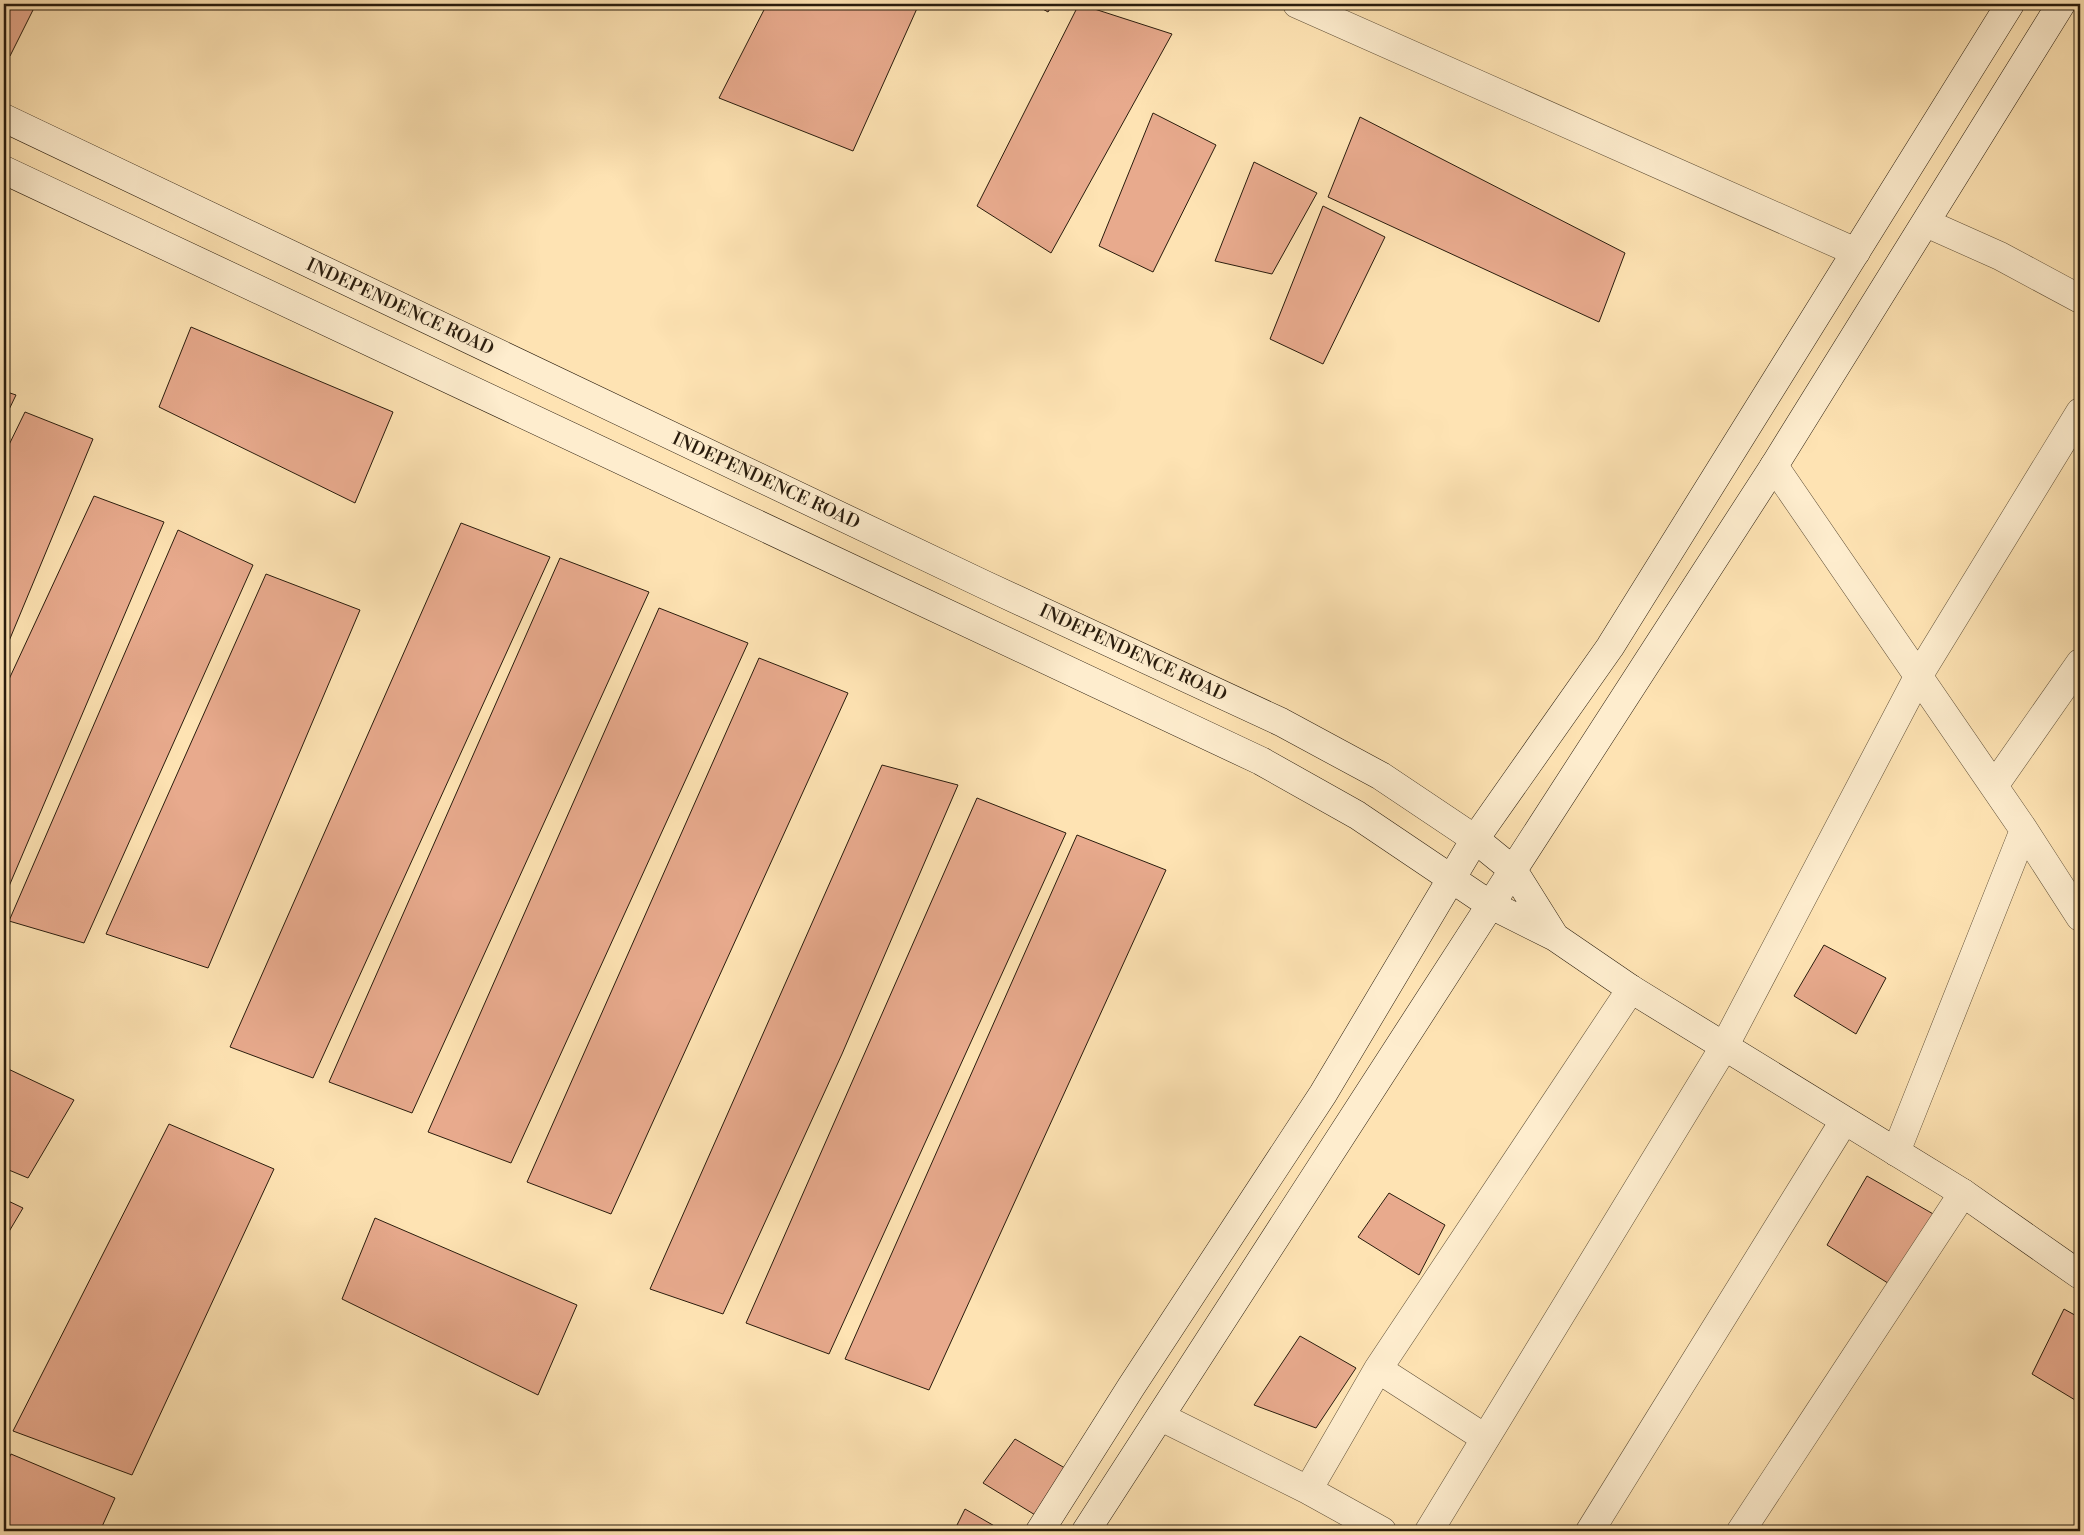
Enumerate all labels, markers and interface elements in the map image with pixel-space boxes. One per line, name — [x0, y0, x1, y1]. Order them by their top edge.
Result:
street label: INDEPENDENCE ROAD — [302, 253, 498, 361]
street label: INDEPENDENCE ROAD — [668, 427, 864, 535]
street label: INDEPENDENCE ROAD — [1035, 599, 1231, 707]

